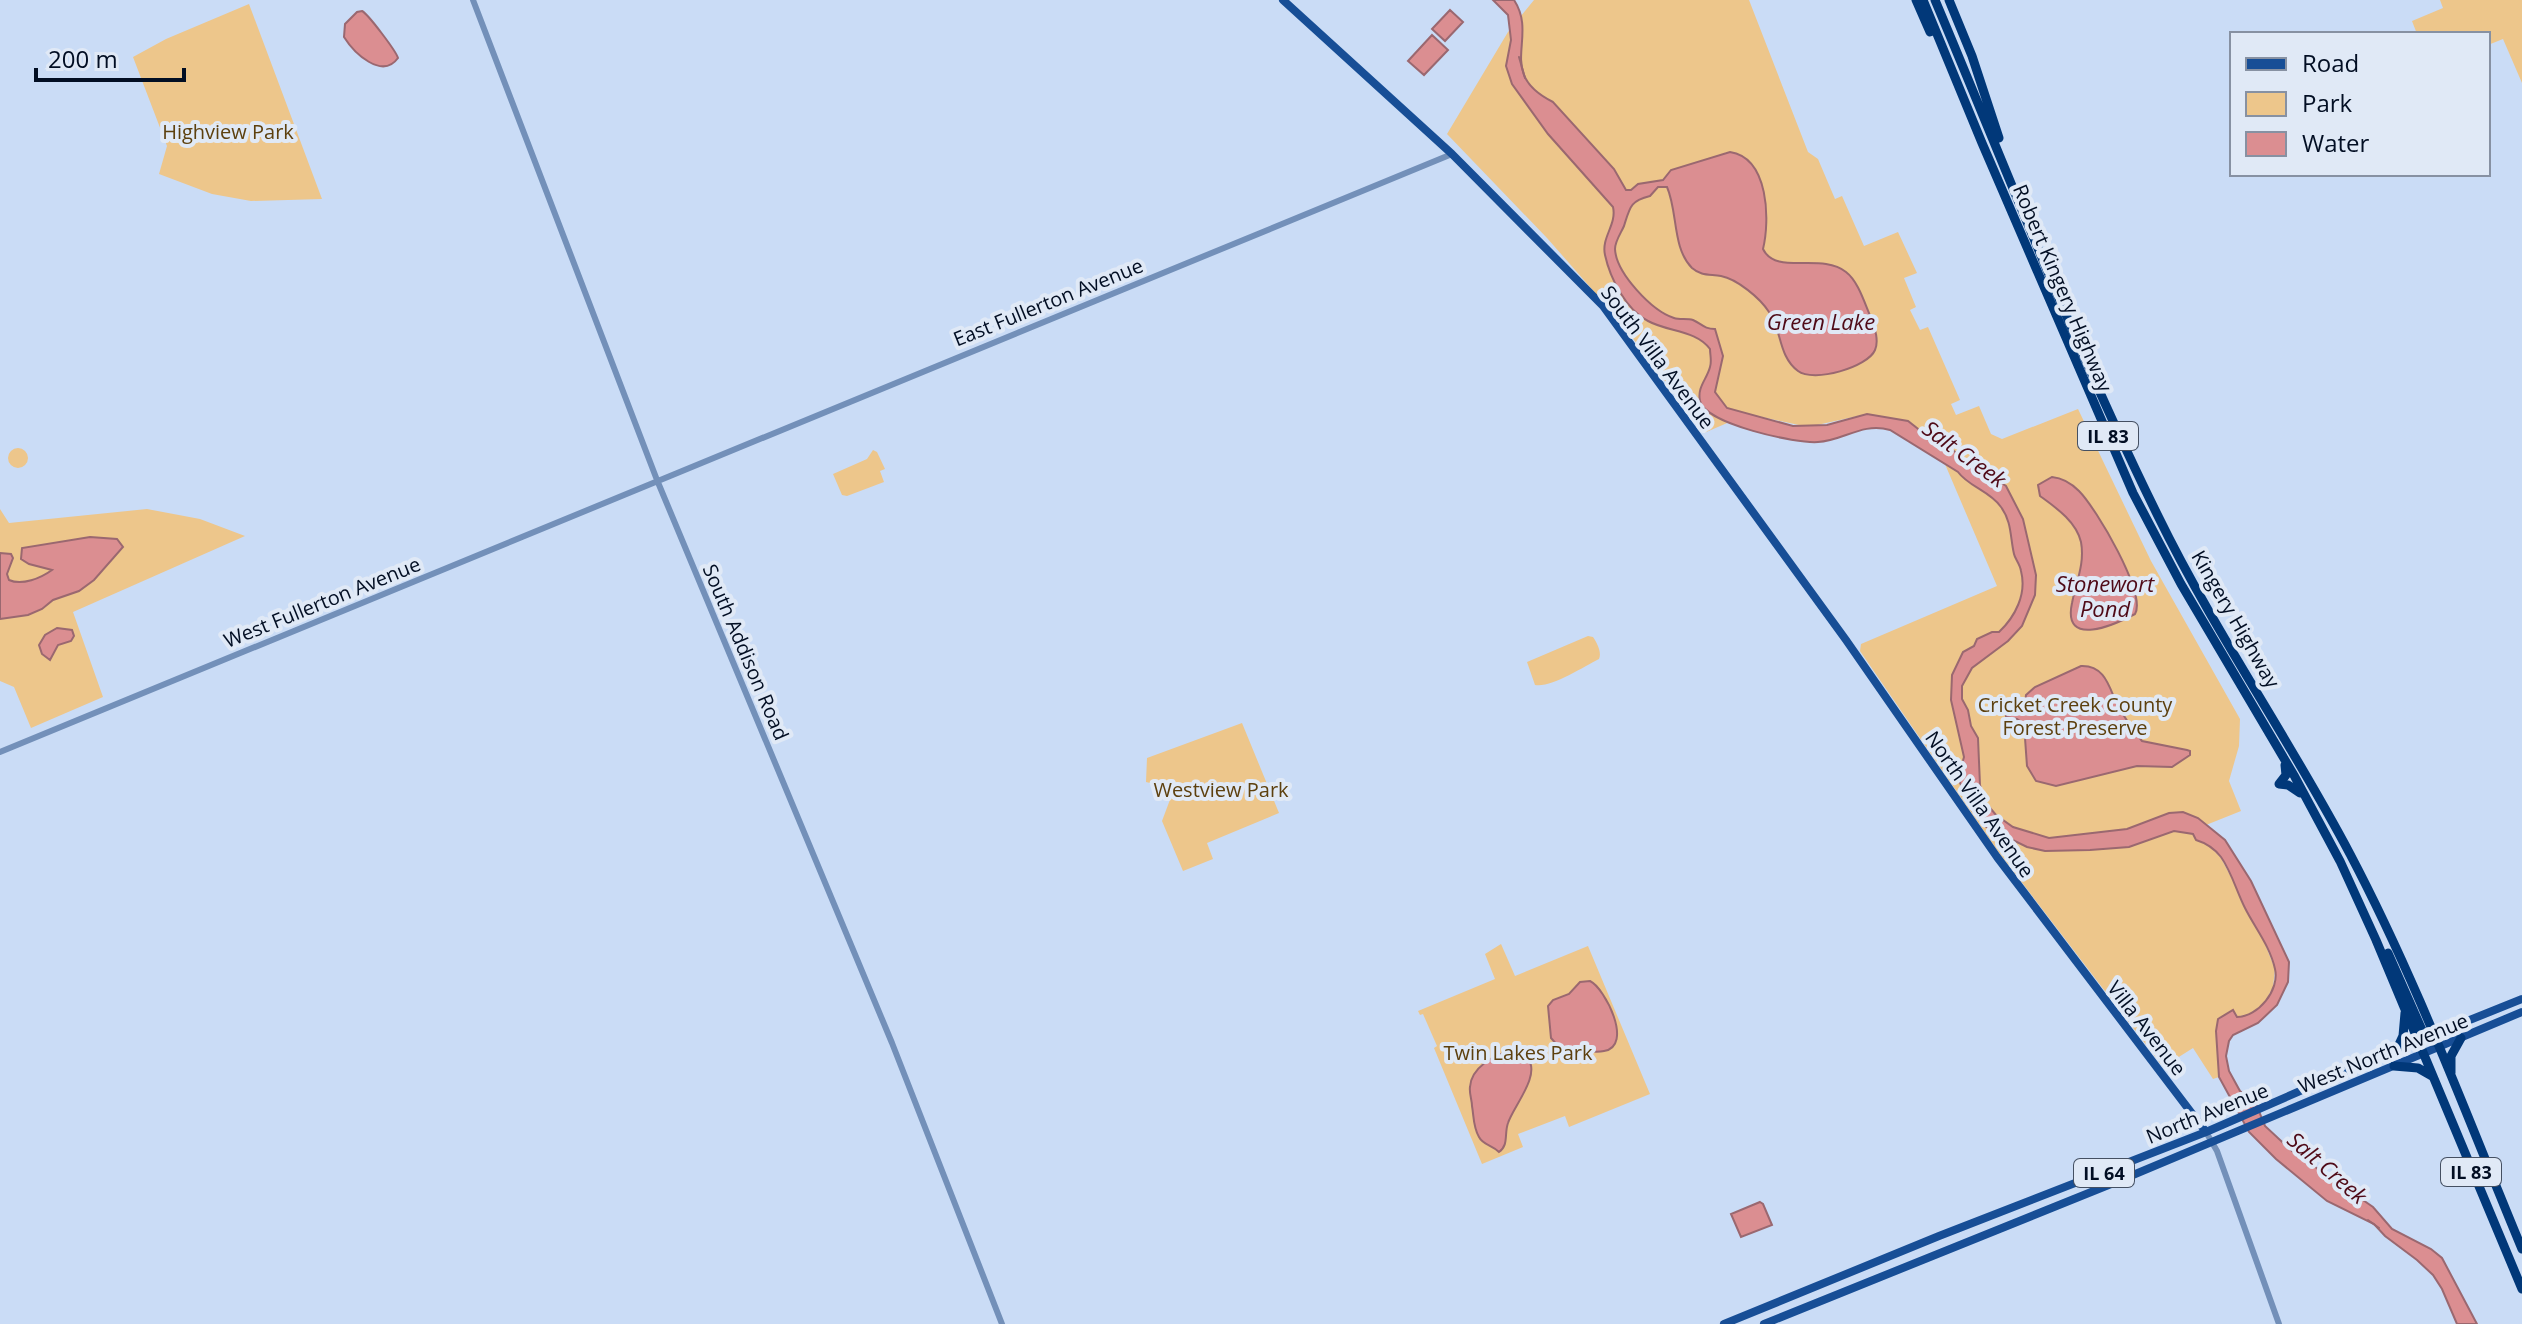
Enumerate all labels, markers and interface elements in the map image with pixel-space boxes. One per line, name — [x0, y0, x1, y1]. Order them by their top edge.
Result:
scale bar — [36, 32, 184, 82]
legend — [2230, 32, 2490, 176]
text: 200 m — [48, 42, 118, 75]
text: Road — [2302, 46, 2359, 79]
text: Park — [2302, 86, 2353, 119]
park label: Highview Park — [162, 118, 294, 145]
text: Water — [2302, 126, 2370, 159]
street label: Robert Kingery Highway — [2007, 180, 2119, 397]
street label: East Fullerton Avenue — [949, 252, 1147, 352]
street label: South Villa Avenue — [1595, 280, 1721, 434]
water label: Green Lake — [1767, 306, 1875, 336]
water label: Salt Creek — [1917, 413, 2014, 494]
road number: IL 83 — [2078, 422, 2138, 450]
street label: Kingery Highway — [2186, 545, 2287, 694]
street label: West Fullerton Avenue — [220, 550, 424, 654]
street label: South Addison Road — [697, 560, 795, 744]
water label: Stonewort Pond — [2056, 568, 2155, 623]
park label: Cricket Creek County Forest Preserve — [1978, 691, 2173, 741]
street label: North Villa Avenue — [1919, 725, 2041, 883]
park label: Westview Park — [1153, 776, 1289, 803]
street label: Villa Avenue — [2102, 975, 2192, 1081]
street label: West North Avenue — [2294, 1007, 2472, 1099]
park label: Twin Lakes Park — [1444, 1039, 1593, 1066]
street label: North Avenue — [2142, 1076, 2272, 1150]
water label: Salt Creek — [2282, 1124, 2375, 1211]
road number: IL 83 — [2441, 1158, 2501, 1186]
road number: IL 64 — [2074, 1159, 2134, 1187]

